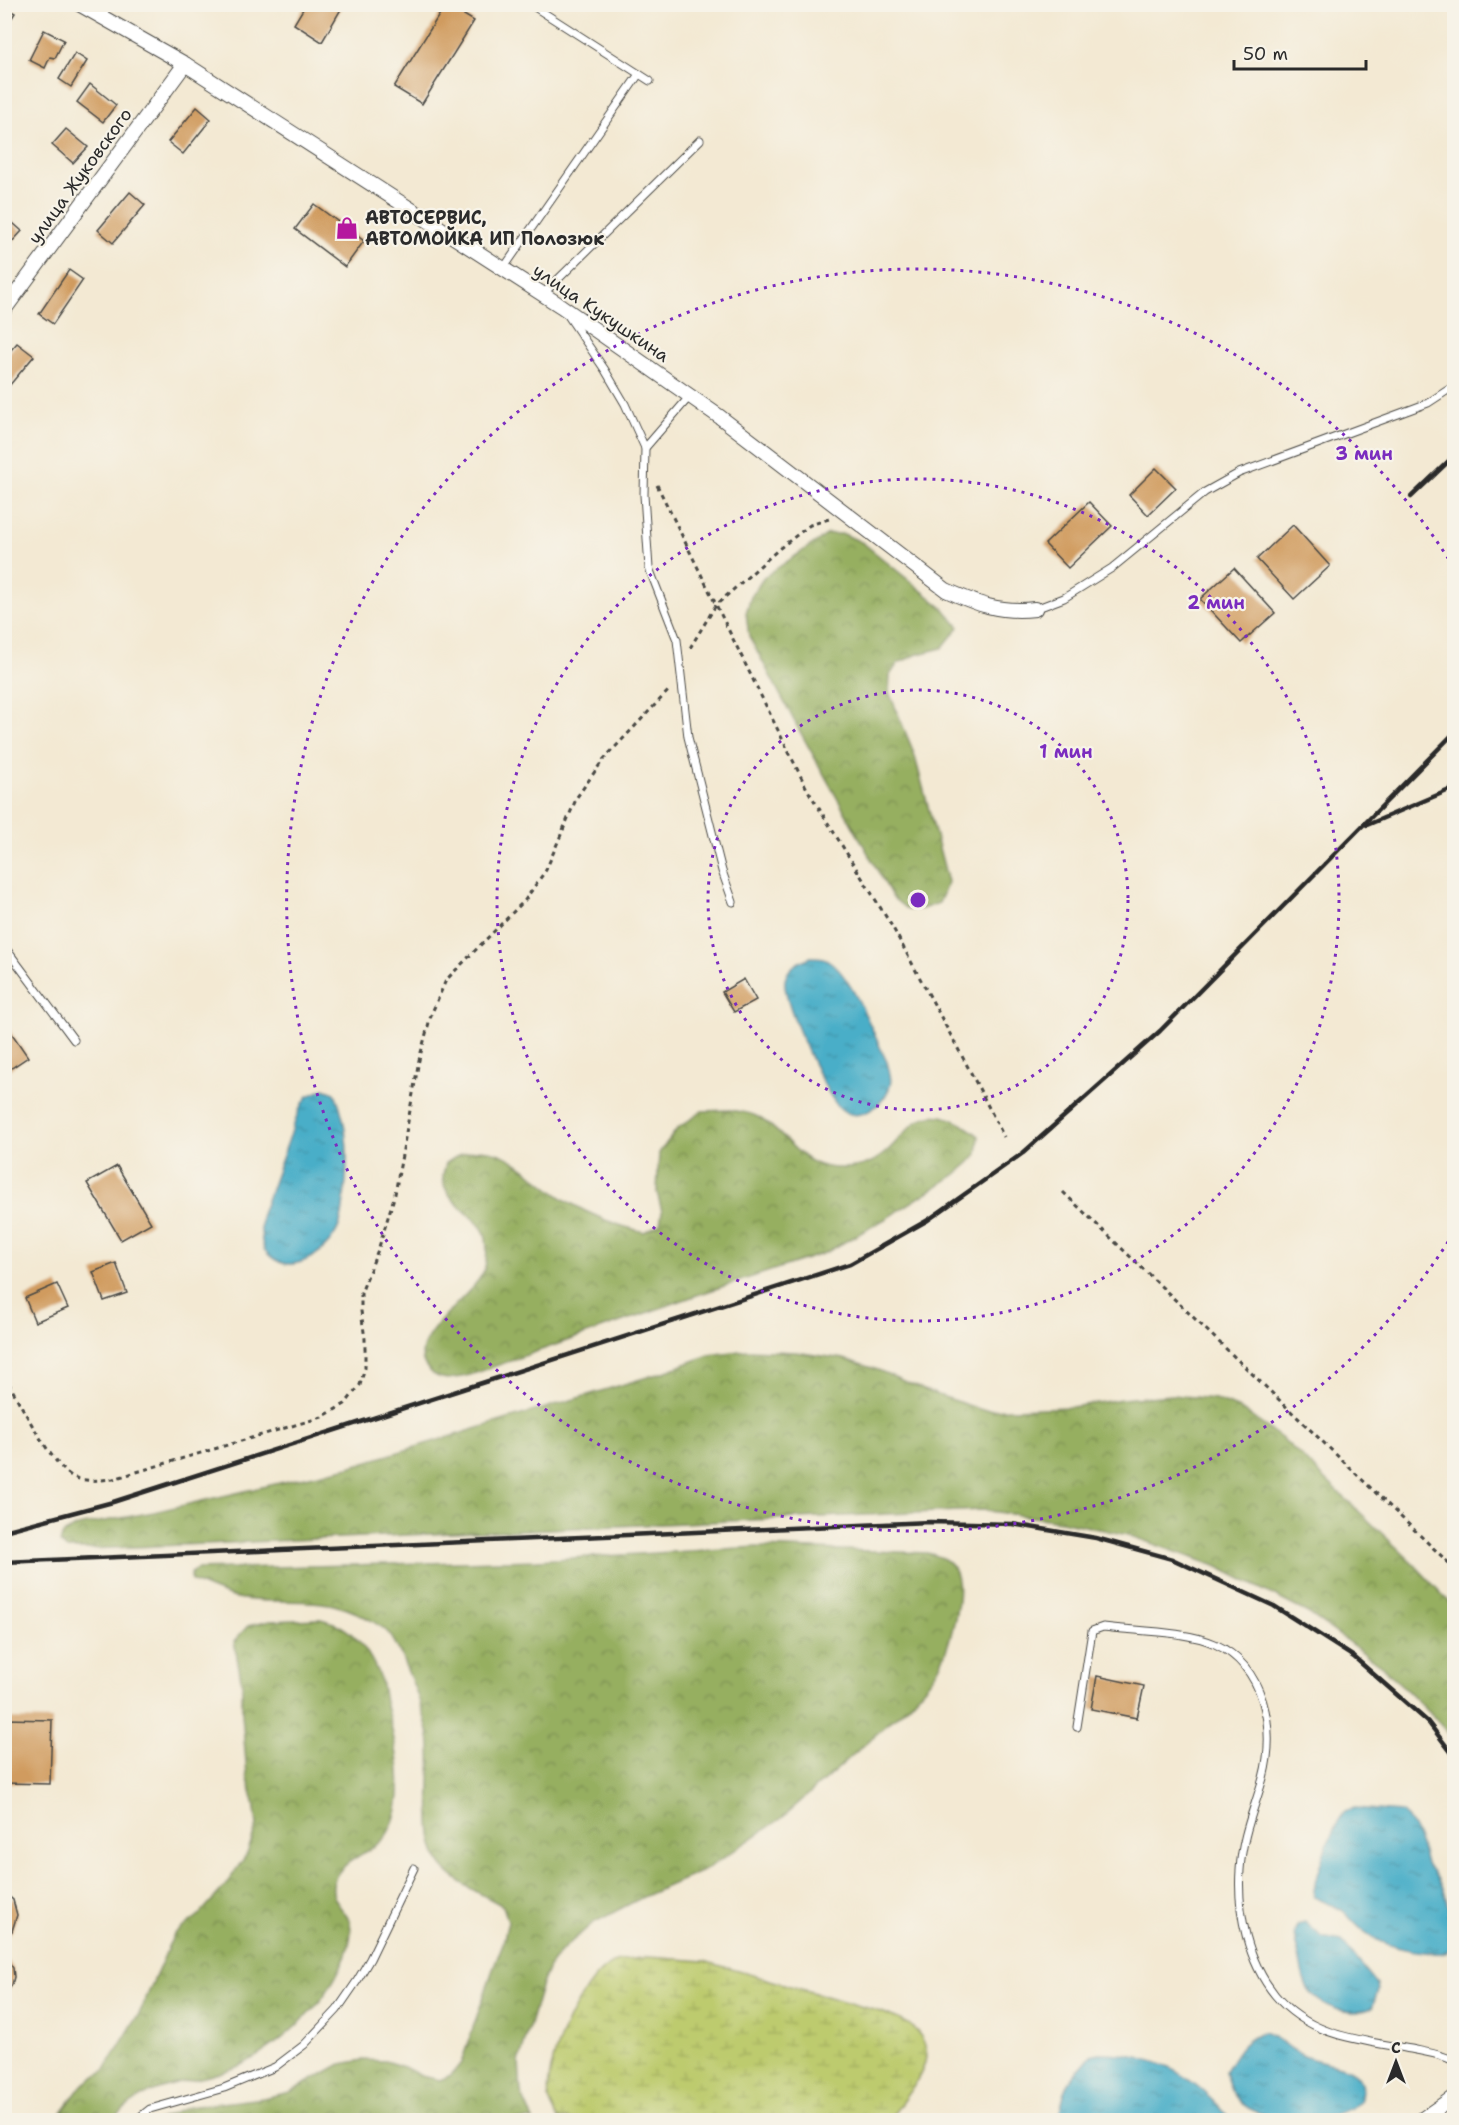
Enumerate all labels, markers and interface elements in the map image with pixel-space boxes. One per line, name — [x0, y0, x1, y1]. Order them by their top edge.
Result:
scale bar — [1234, 33, 1366, 71]
text: 50 m — [1243, 42, 1288, 66]
street label: улица Жуковского — [23, 103, 137, 249]
place label: АВТОСЕРВИС, АВТОМОЙКА ИП Полозюк — [365, 206, 605, 251]
shop icon: АВТОСЕРВИС, АВТОМОЙКА ИП Полозюк — [334, 215, 360, 241]
street label: улица Кукушкина — [528, 258, 674, 368]
text: 3 мин — [1335, 442, 1393, 466]
text: 2 мин — [1187, 591, 1245, 615]
text: 1 мин — [1039, 740, 1093, 764]
centre of rings — [908, 890, 928, 910]
north arrow — [1366, 2032, 1426, 2092]
text: С — [1391, 2037, 1401, 2058]

